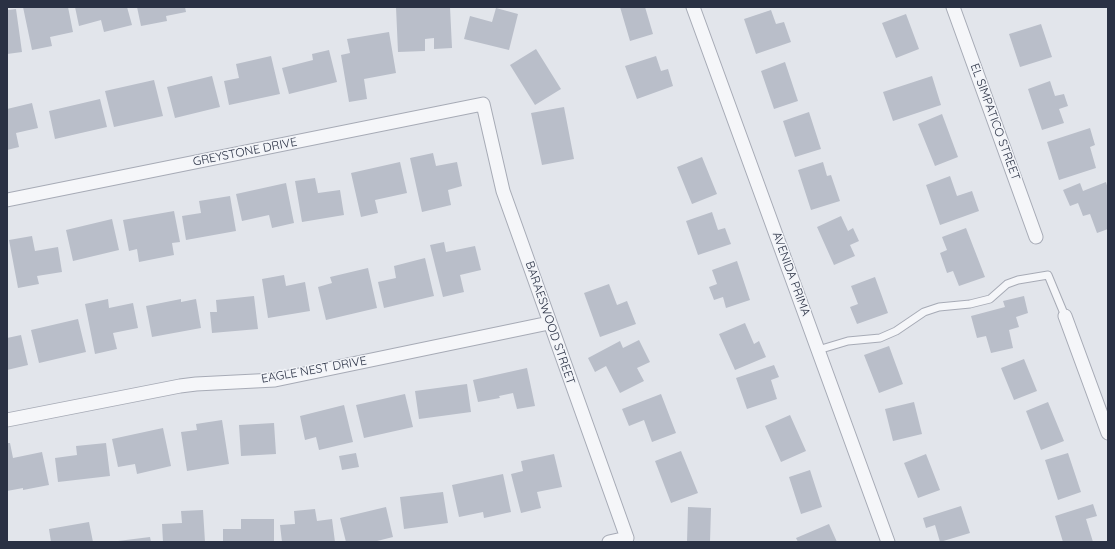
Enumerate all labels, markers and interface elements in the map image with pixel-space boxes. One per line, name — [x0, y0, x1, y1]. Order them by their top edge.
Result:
street label: EL SIMPATICO STREET — [967, 62, 1023, 182]
street label: GREYSTONE DRIVE — [192, 135, 298, 169]
street label: AVENIDA PRIMA — [769, 230, 813, 318]
street label: BARAESWOOD STREET — [522, 259, 578, 387]
street label: EAGLE NEST DRIVE — [260, 354, 368, 386]

